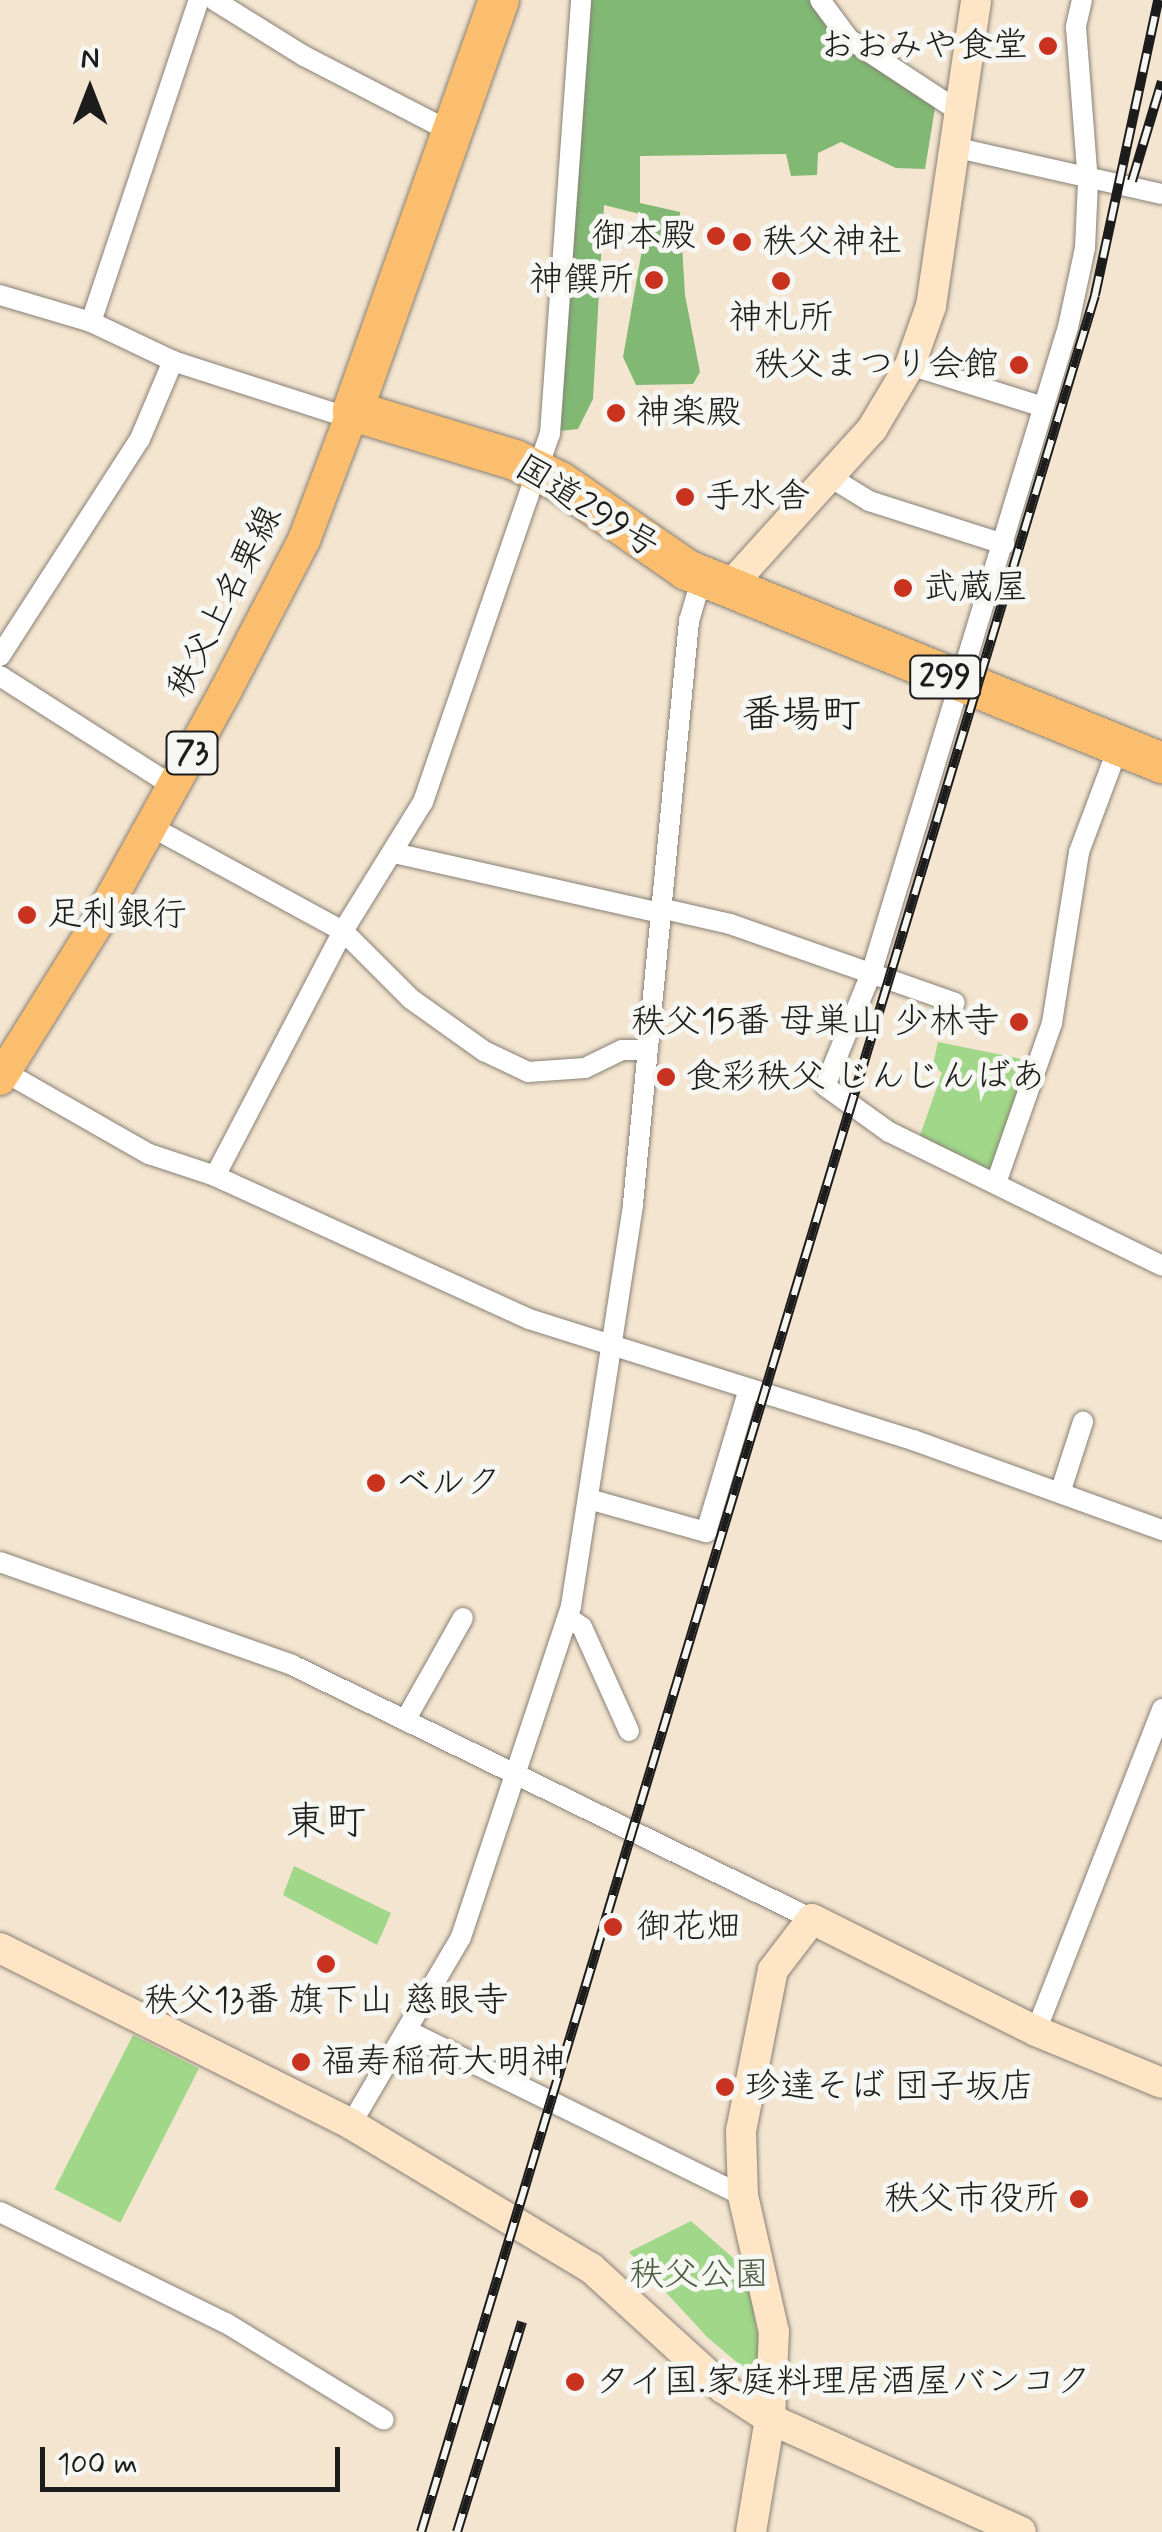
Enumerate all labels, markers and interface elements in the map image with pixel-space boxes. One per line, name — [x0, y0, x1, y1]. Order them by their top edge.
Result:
place label: おおみや食堂 — [818, 25, 1028, 67]
marker: おおみや食堂 — [1037, 35, 1059, 57]
north arrow — [40, 40, 140, 140]
text: N — [81, 41, 99, 78]
place label: 御本殿 — [591, 215, 696, 257]
place label: 秩父神社 — [762, 221, 902, 263]
marker: 御本殿 — [705, 225, 727, 247]
marker: 秩父神社 — [731, 231, 753, 253]
place label: 神饌所 — [529, 259, 634, 301]
marker: 神饌所 — [643, 269, 665, 291]
marker: 神札所 — [770, 270, 792, 292]
place label: 神札所 — [729, 297, 833, 339]
place label: 秩父まつり会館 — [754, 344, 999, 386]
marker: 秩父まつり会館 — [1008, 354, 1030, 376]
place label: 神楽殿 — [636, 392, 741, 434]
marker: 神楽殿 — [605, 402, 627, 424]
street label: 国道299号 — [507, 446, 667, 568]
place label: 手水舎 — [705, 476, 810, 518]
marker: 手水舎 — [674, 486, 696, 508]
street label: 秩父上名栗線 — [159, 499, 291, 705]
place label: 武蔵屋 — [923, 567, 1028, 609]
marker: 武蔵屋 — [892, 577, 914, 599]
road number: 299 — [908, 650, 982, 704]
district label: 番場町 — [741, 692, 861, 740]
road number: 73 — [164, 726, 220, 780]
place label: 足利銀行 — [47, 894, 187, 936]
marker: 足利銀行 — [16, 904, 38, 926]
place label: 秩父15番 母巣山 少林寺 — [631, 1001, 999, 1043]
marker: 秩父15番 母巣山 少林寺 — [1008, 1011, 1030, 1033]
place label: 食彩秩父 じんじんばあ — [686, 1056, 1045, 1098]
marker: 食彩秩父 じんじんばあ — [655, 1066, 677, 1088]
place label: ベルク — [396, 1462, 501, 1504]
marker: ベルク — [365, 1472, 387, 1494]
district label: 東町 — [286, 1799, 366, 1847]
place label: 御花畑 — [636, 1906, 741, 1948]
marker: 御花畑 — [600, 1914, 626, 1940]
marker: 秩父13番 旗下山 慈眼寺 — [315, 1953, 337, 1975]
place label: 秩父13番 旗下山 慈眼寺 — [144, 1980, 508, 2022]
place label: 福寿稲荷大明神 — [321, 2041, 566, 2083]
marker: 福寿稲荷大明神 — [290, 2051, 312, 2073]
place label: 珍達そば 団子坂店 — [745, 2066, 1034, 2108]
marker: 珍達そば 団子坂店 — [714, 2076, 736, 2098]
place label: 秩父市役所 — [884, 2178, 1059, 2220]
marker: 秩父市役所 — [1068, 2188, 1090, 2210]
park label: 秩父公園 — [629, 2254, 769, 2296]
place label: タイ国.家庭料理居酒屋バンコク — [595, 2361, 1092, 2403]
marker: タイ国.家庭料理居酒屋バンコク — [564, 2371, 586, 2393]
scale bar — [45, 2427, 345, 2489]
text: 100 m — [57, 2445, 138, 2484]

